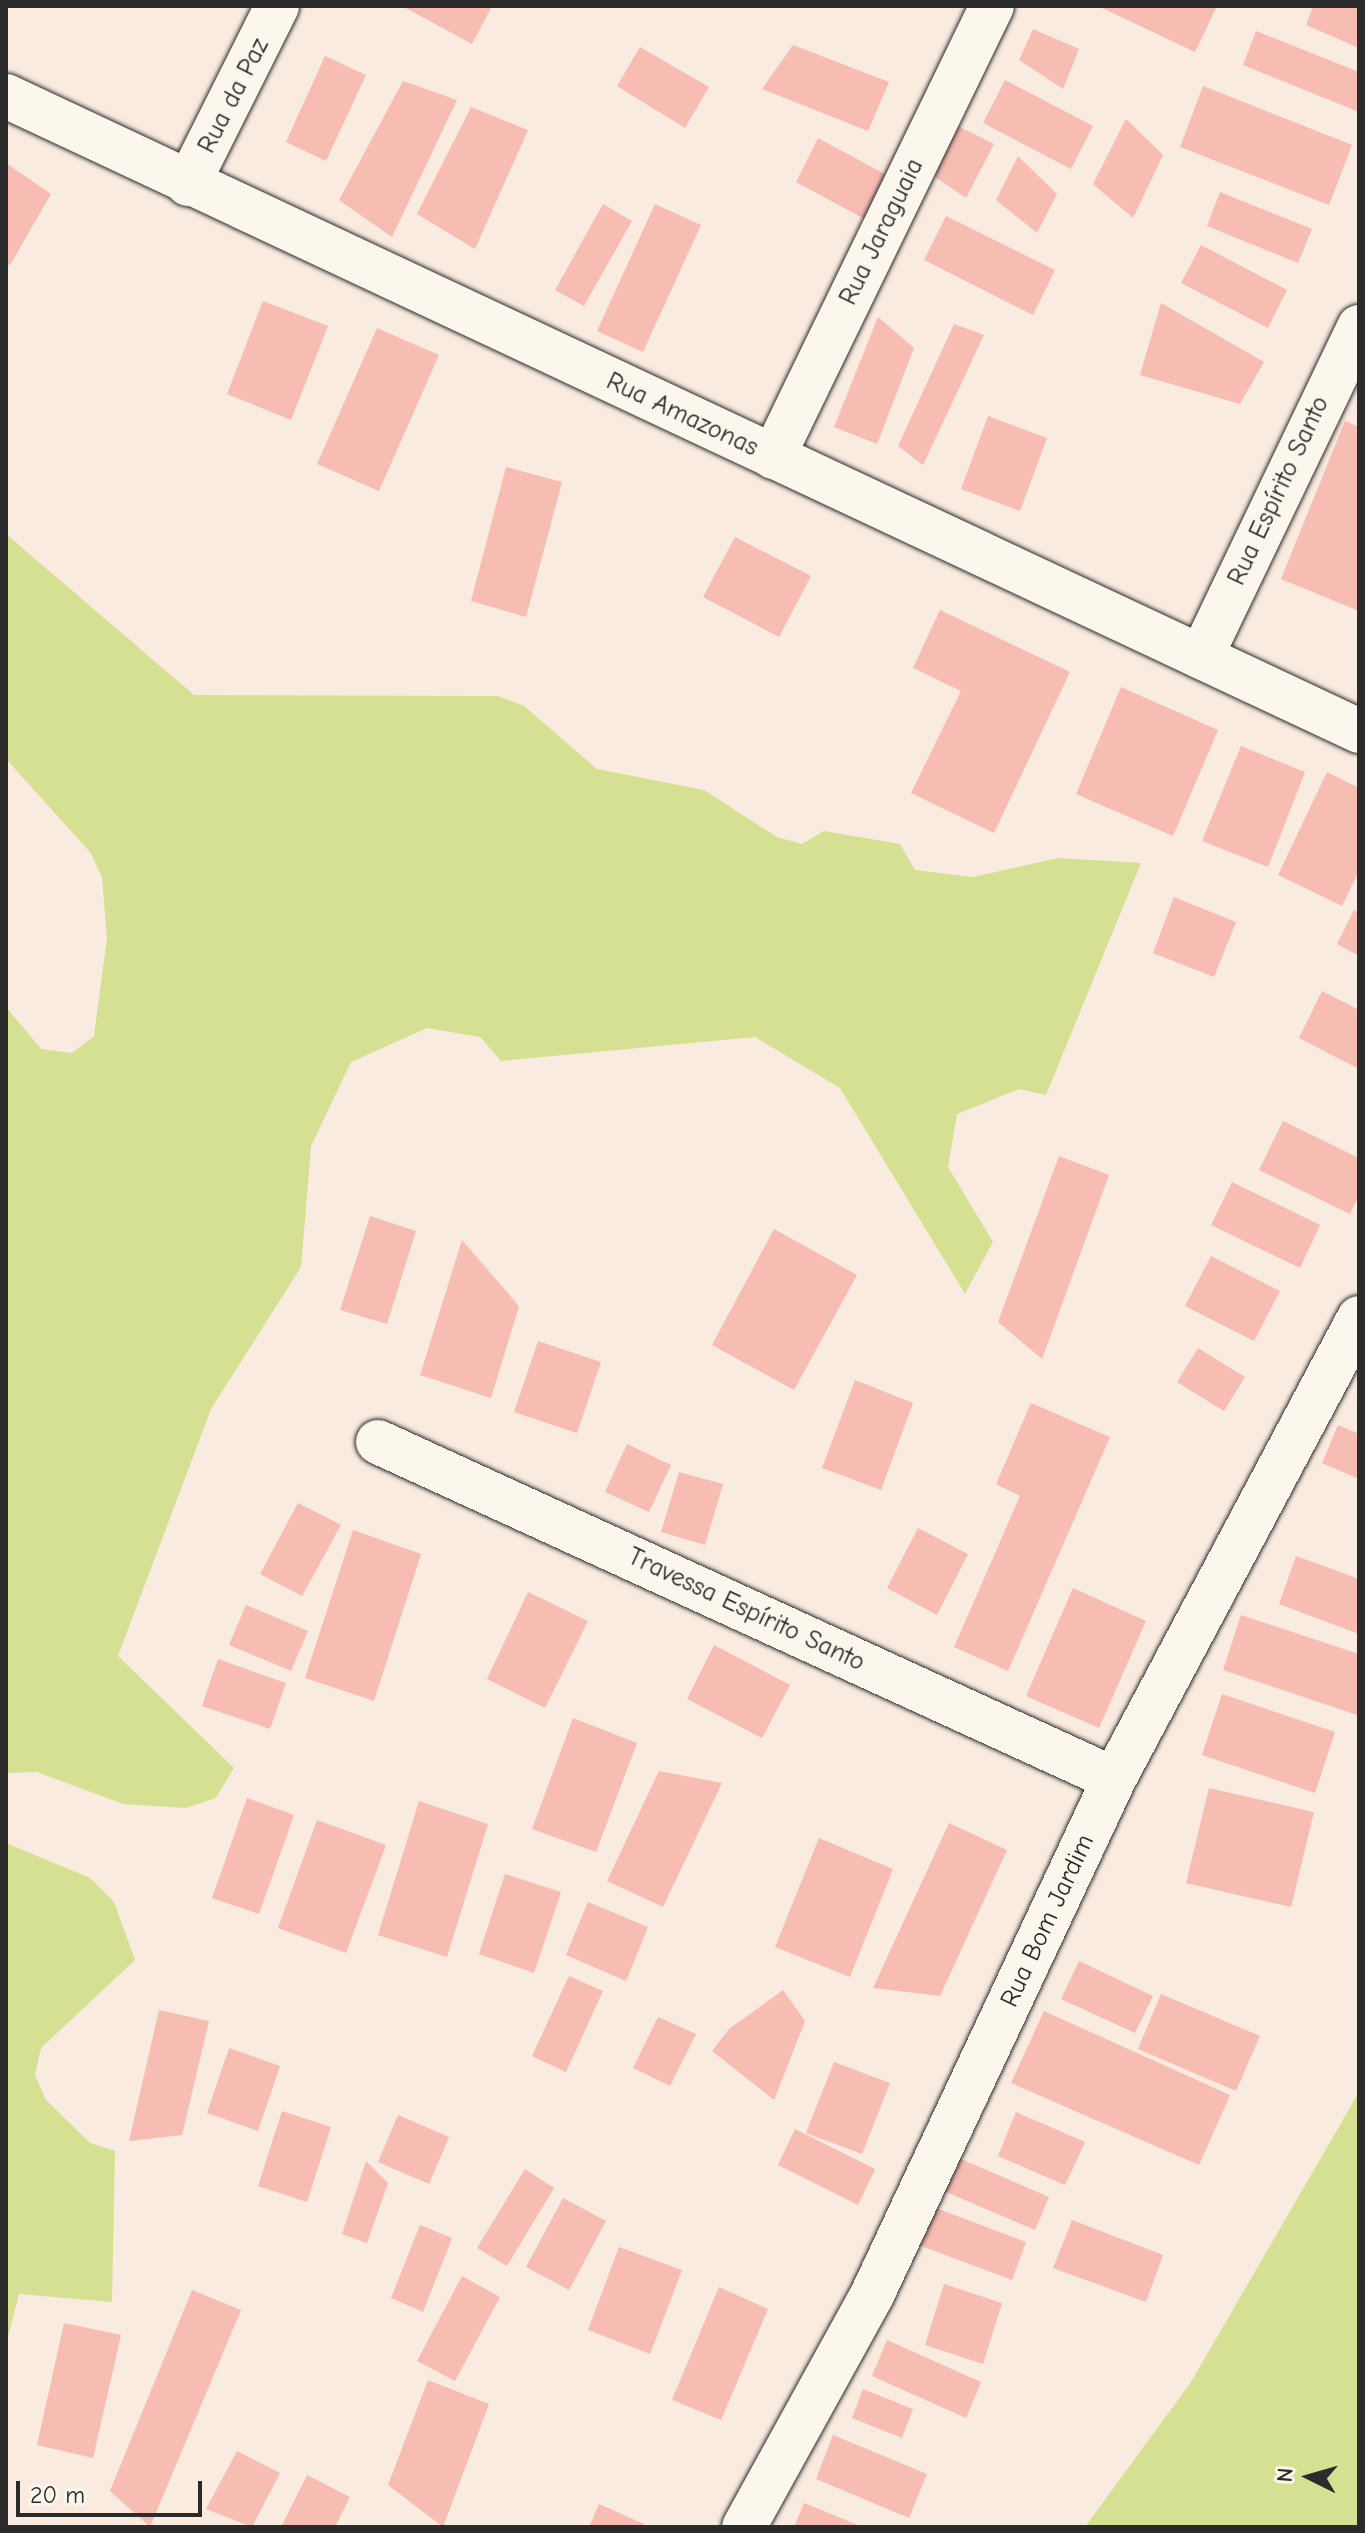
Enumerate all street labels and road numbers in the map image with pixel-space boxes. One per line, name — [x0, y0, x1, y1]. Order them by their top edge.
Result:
street label: Rua da Paz — [192, 33, 276, 159]
street label: Rua Jaraguaia — [833, 154, 931, 310]
street label: Rua Amazonas — [601, 366, 763, 464]
street label: Rua Espírito Santo — [1222, 391, 1336, 591]
street label: Travessa Espírito Santo — [622, 1541, 870, 1679]
street label: Rua Bom Jardim — [994, 1830, 1102, 2012]

